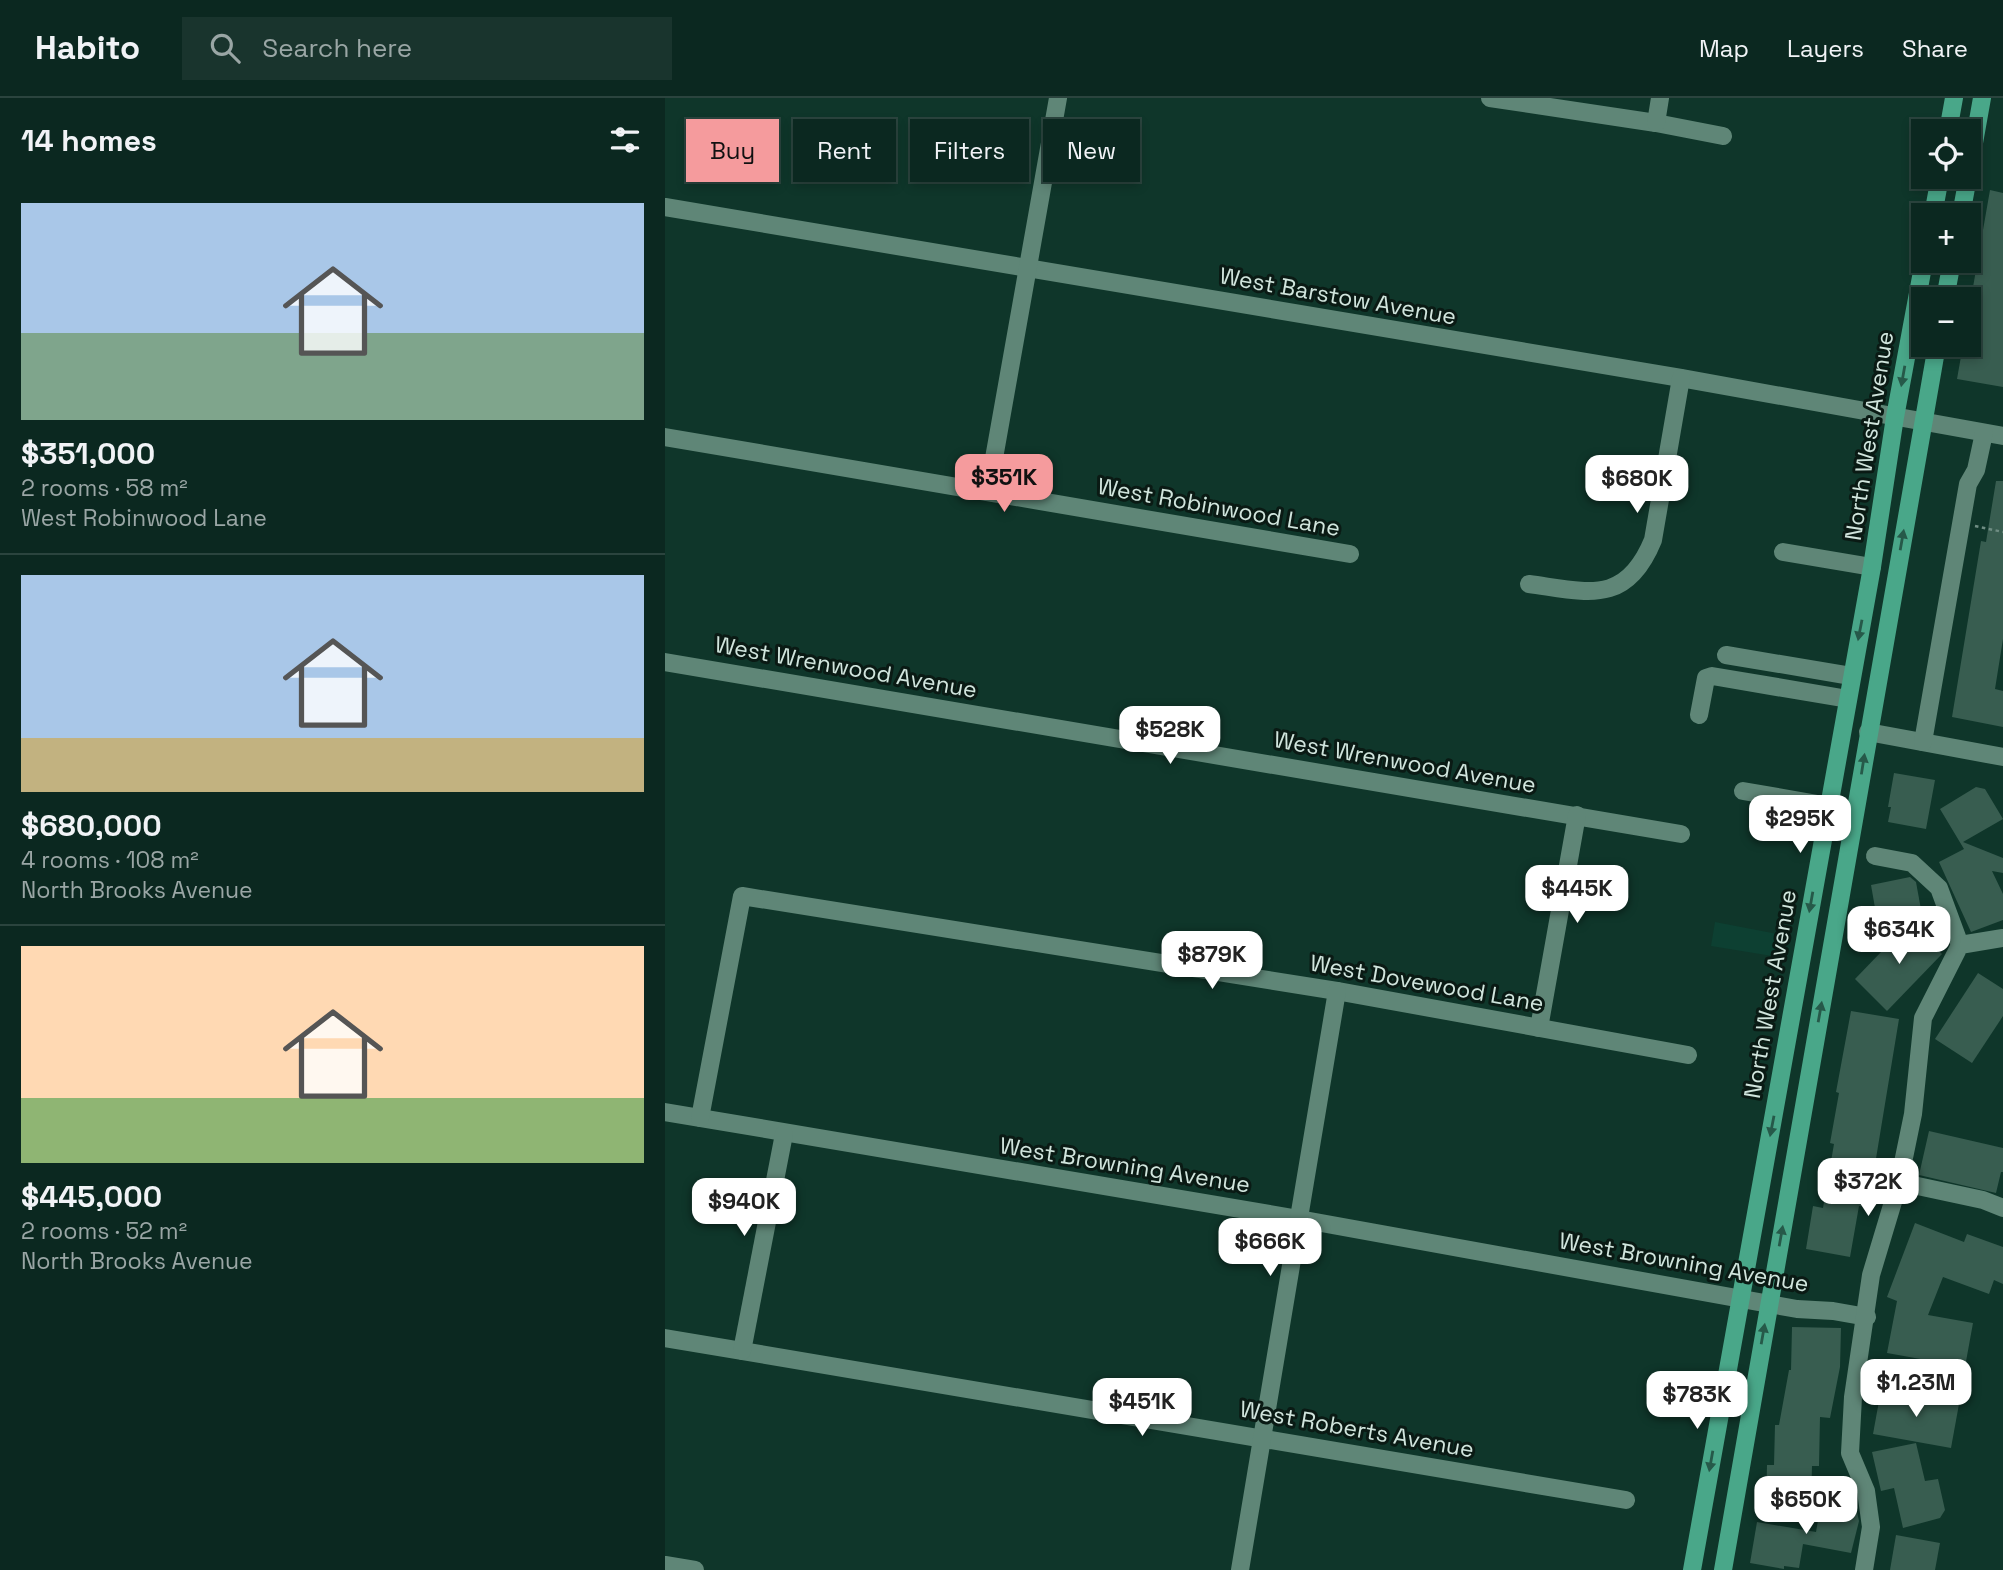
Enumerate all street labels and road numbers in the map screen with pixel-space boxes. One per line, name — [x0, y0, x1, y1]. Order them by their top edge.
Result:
street label: West Barstow Avenue — [1217, 260, 1459, 332]
street label: North West Avenue — [1838, 329, 1900, 543]
street label: West Robinwood Lane — [1095, 471, 1343, 543]
street label: West Wrenwood Avenue — [713, 629, 979, 705]
street label: West Wrenwood Avenue — [1272, 724, 1538, 800]
street label: North West Avenue — [1737, 887, 1803, 1101]
street label: West Dovewood Lane — [1308, 948, 1546, 1018]
street label: West Browning Avenue — [998, 1130, 1252, 1200]
street label: West Browning Avenue — [1557, 1225, 1811, 1299]
street label: West Roberts Avenue — [1238, 1394, 1476, 1464]

